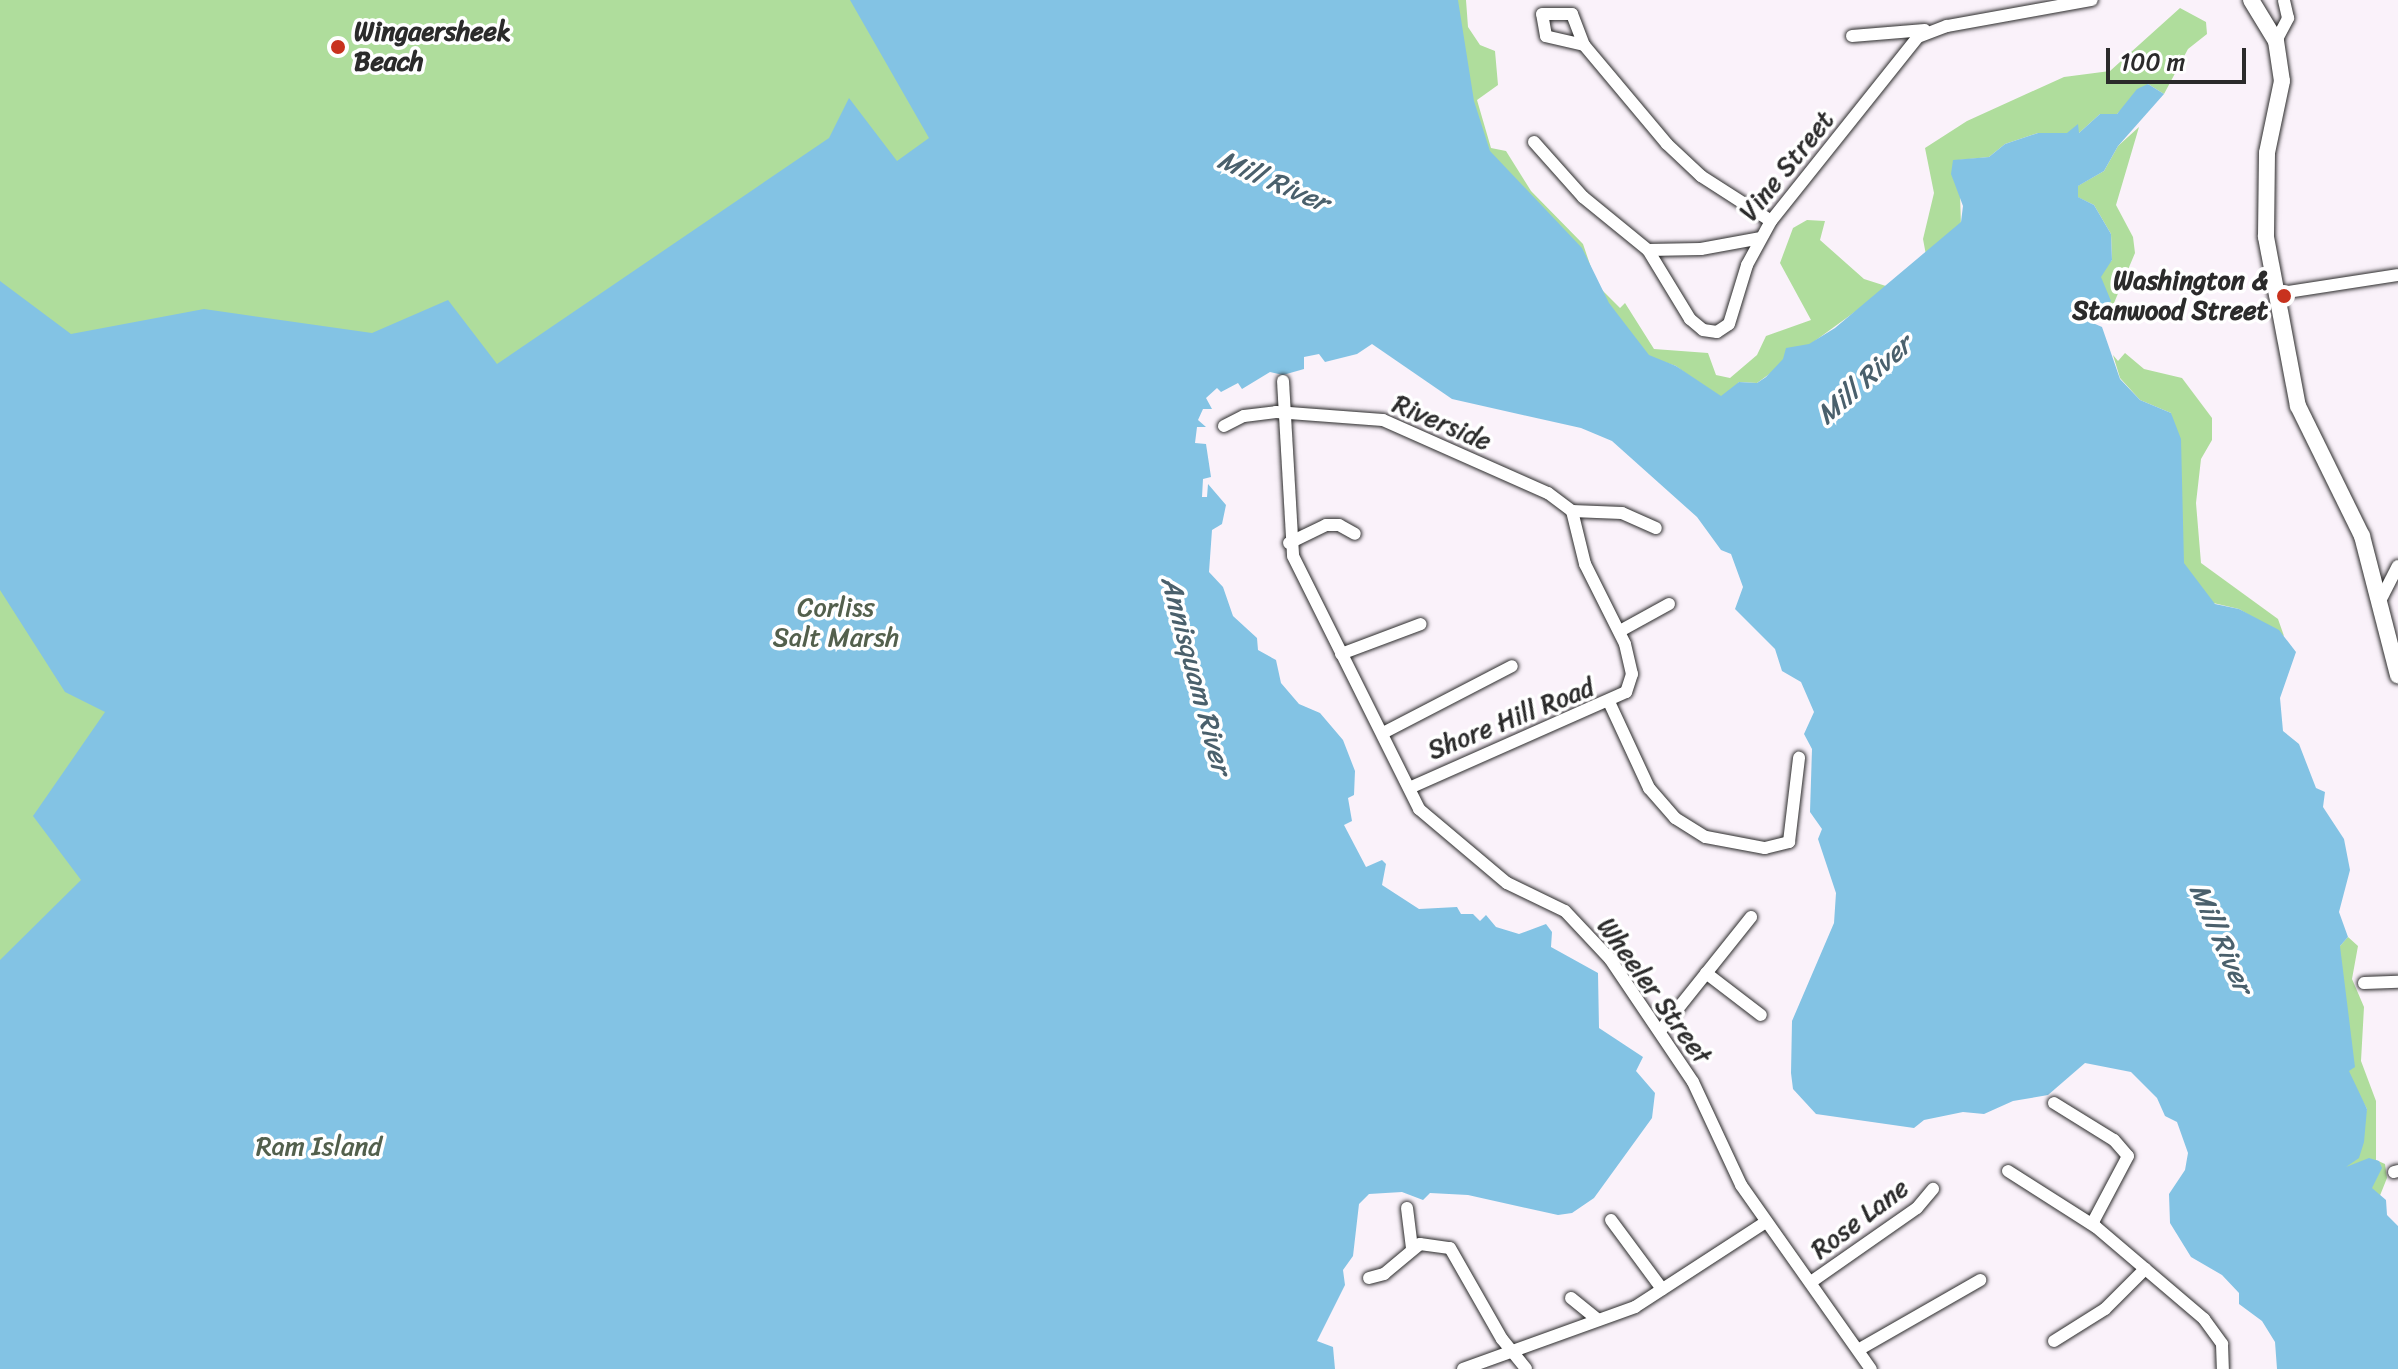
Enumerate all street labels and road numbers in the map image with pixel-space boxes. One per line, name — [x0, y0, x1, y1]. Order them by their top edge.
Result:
street label: Vine Street — [1733, 105, 1841, 227]
street label: Riverside — [1388, 388, 1496, 458]
street label: Shore Hill Road — [1423, 671, 1599, 767]
street label: Wheeler Street — [1590, 912, 1718, 1070]
street label: Rose Lane — [1805, 1172, 1915, 1266]

